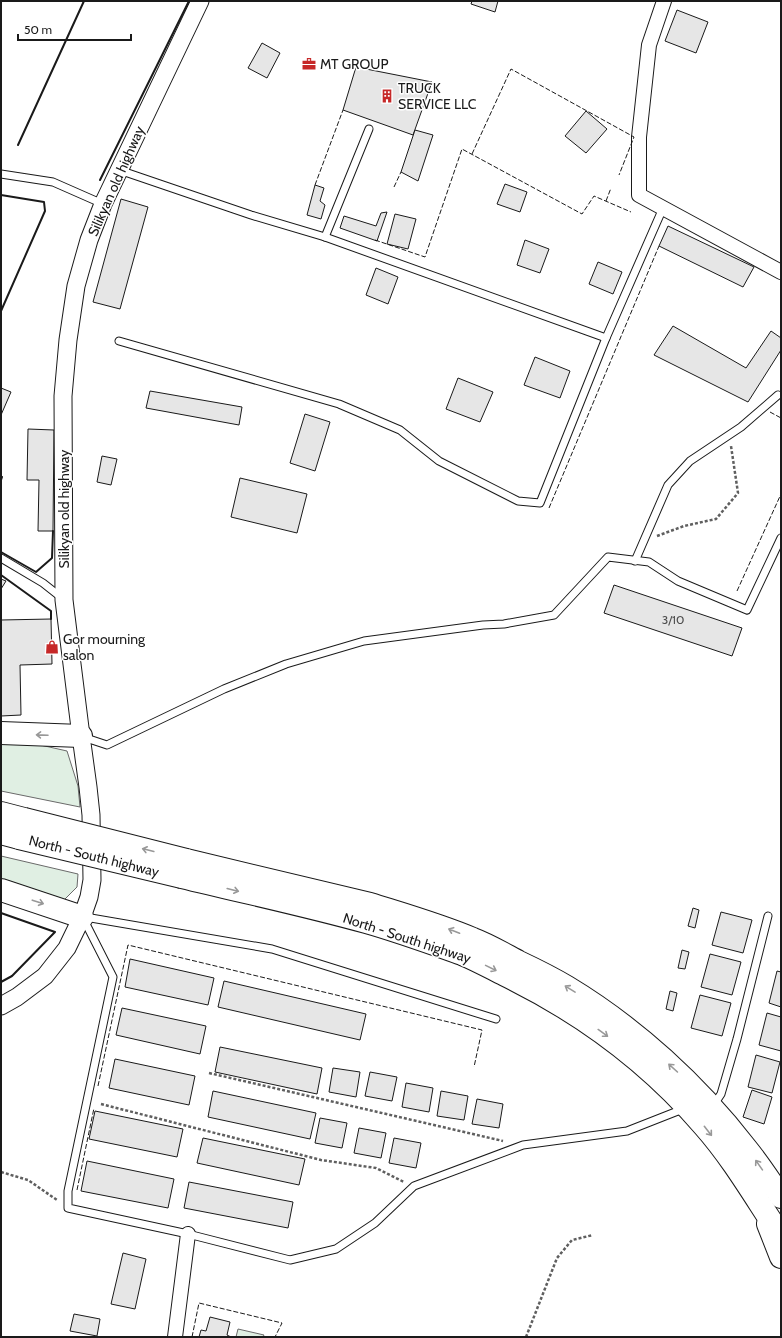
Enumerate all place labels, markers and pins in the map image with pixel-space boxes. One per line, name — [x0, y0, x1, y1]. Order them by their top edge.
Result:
place label: MT GROUP — [320, 55, 388, 73]
office icon: MT GROUP — [301, 56, 317, 72]
place label: TRUCK SERVICE LLC — [398, 79, 477, 113]
building icon: TRUCK SERVICE LLC — [379, 88, 395, 104]
place label: Gor mourning salon — [63, 630, 146, 664]
shop icon: Gor mourning salon — [44, 639, 60, 655]

